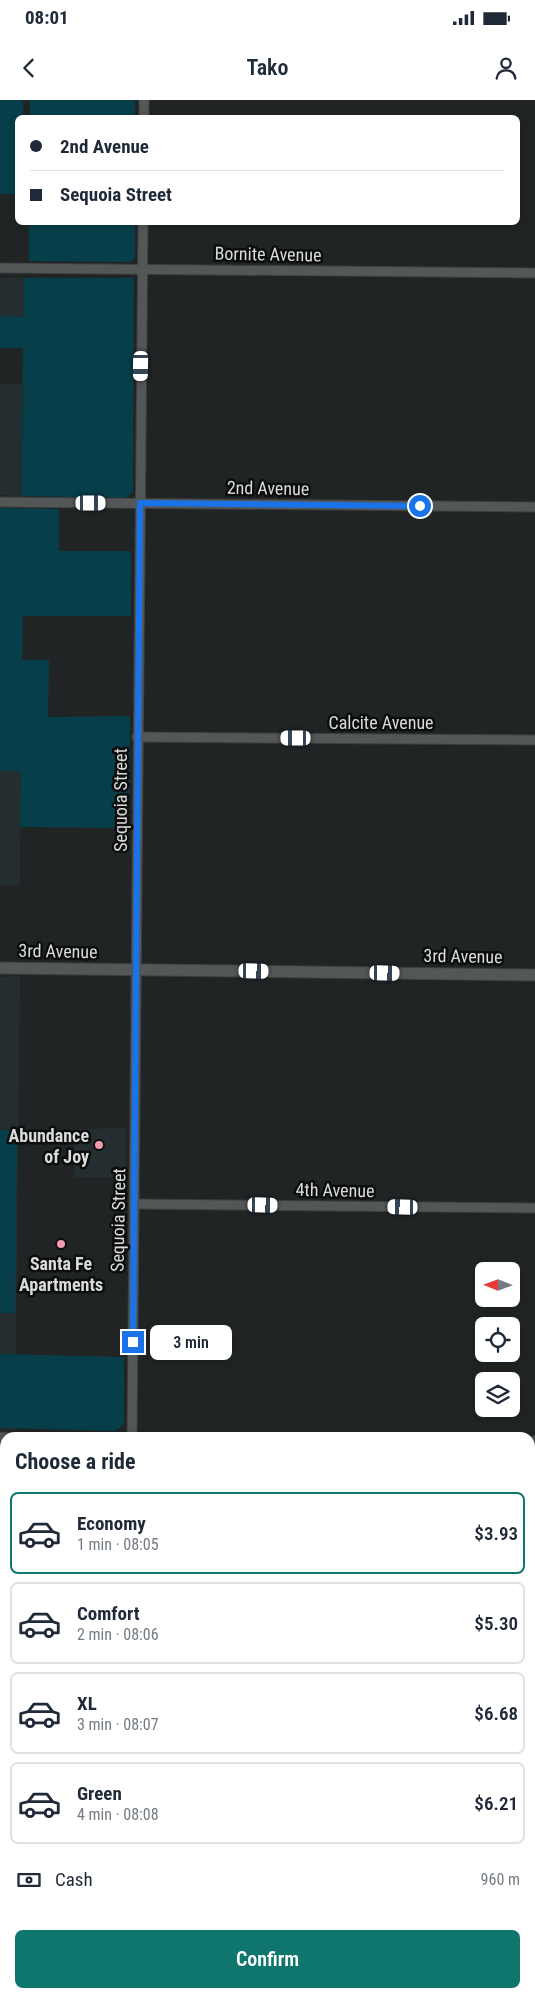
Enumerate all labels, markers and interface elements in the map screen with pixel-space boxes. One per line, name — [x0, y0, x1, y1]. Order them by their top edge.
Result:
text: 08:01 — [25, 6, 69, 29]
icon: back — [15, 54, 43, 82]
icon: person — [492, 54, 520, 82]
text: Tako — [247, 55, 288, 80]
text: 2nd Avenue — [60, 135, 149, 158]
text: Sequoia Street — [60, 183, 172, 206]
street label: Bornite Avenue — [214, 243, 322, 265]
car — [133, 351, 148, 381]
street label: 2nd Avenue — [227, 477, 309, 499]
route start — [409, 495, 431, 517]
car — [76, 496, 106, 511]
street label: Calcite Avenue — [328, 712, 434, 733]
car — [281, 731, 311, 746]
street label: Sequoia Street — [110, 748, 131, 852]
street label: 3rd Avenue — [18, 940, 98, 962]
street label: 3rd Avenue — [423, 945, 503, 967]
car — [238, 963, 269, 979]
car — [369, 965, 400, 981]
place label: Abundance of Joy — [8, 1125, 89, 1167]
marker: Abundance of Joy — [93, 1139, 105, 1151]
street label: Sequoia Street — [107, 1168, 129, 1272]
street label: 4th Avenue — [295, 1179, 375, 1201]
car — [247, 1197, 278, 1213]
car — [387, 1199, 418, 1215]
marker: Santa Fe Apartments — [55, 1238, 67, 1250]
place label: Santa Fe Apartments — [19, 1253, 103, 1295]
north arrow — [475, 1262, 520, 1308]
map controls — [475, 1262, 520, 1417]
button: locate — [475, 1317, 520, 1362]
callout: 3 min — [150, 1324, 233, 1360]
route end — [122, 1331, 144, 1353]
text: 3 min — [173, 1333, 209, 1352]
button: layers — [475, 1372, 520, 1417]
text: Choose a ride — [15, 1449, 136, 1474]
icon: car — [17, 1511, 62, 1556]
text: Economy — [77, 1512, 146, 1535]
text: $3.93 — [474, 1522, 518, 1545]
text: 1 min · 08:05 — [77, 1535, 159, 1554]
icon: car — [17, 1601, 62, 1646]
text: Comfort — [77, 1602, 140, 1625]
text: $5.30 — [474, 1612, 518, 1635]
text: 2 min · 08:06 — [77, 1625, 159, 1644]
icon: car — [17, 1691, 62, 1736]
text: XL — [77, 1692, 97, 1715]
text: $6.68 — [474, 1702, 518, 1725]
text: 3 min · 08:07 — [77, 1715, 159, 1734]
icon: car — [17, 1781, 62, 1826]
text: Green — [77, 1782, 122, 1805]
text: $6.21 — [474, 1792, 518, 1815]
text: 4 min · 08:08 — [77, 1805, 159, 1824]
icon: cash — [15, 1866, 43, 1894]
text: Cash — [55, 1868, 93, 1891]
text: 960 m — [481, 1870, 520, 1889]
button: Confirm — [15, 1930, 520, 1988]

